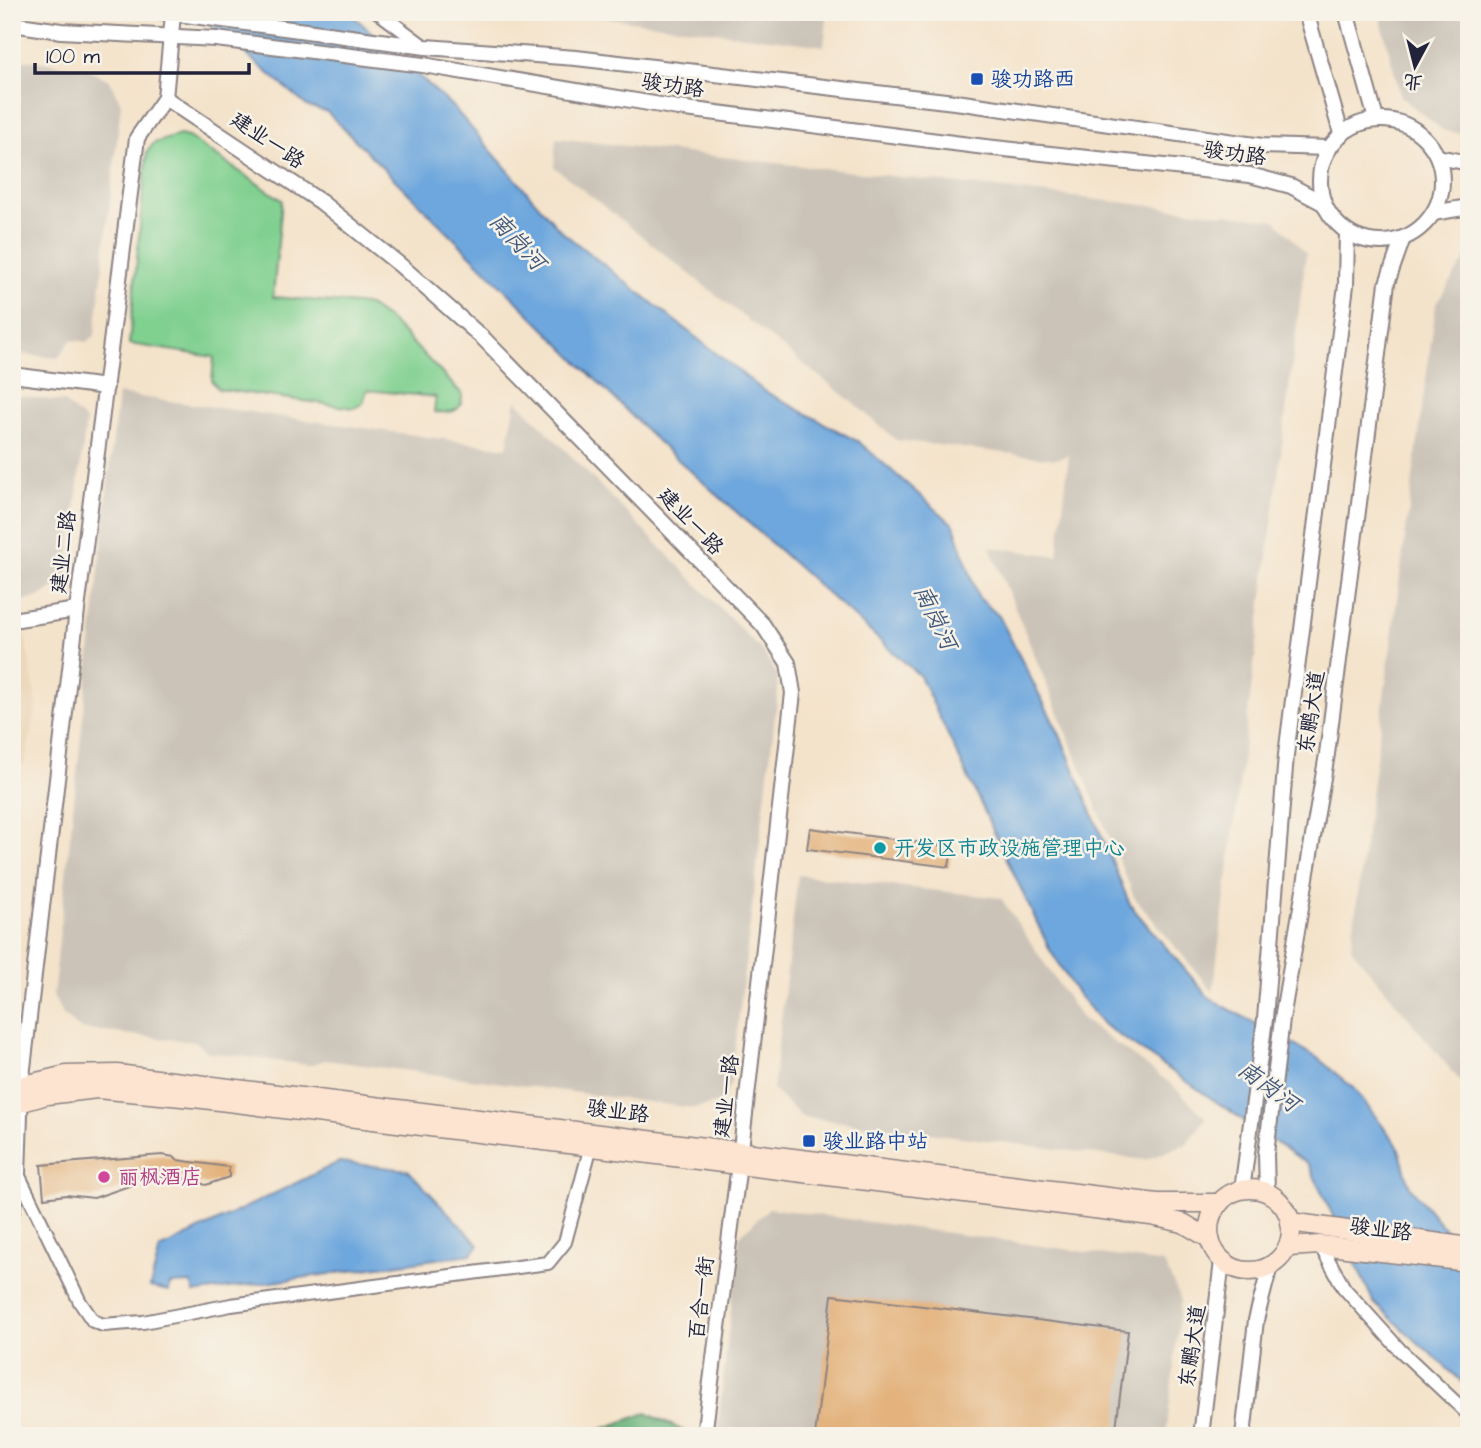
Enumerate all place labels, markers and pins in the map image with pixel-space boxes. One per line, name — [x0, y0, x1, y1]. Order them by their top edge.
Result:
place label: 骏功路西 — [991, 65, 1075, 94]
marker: 骏功路西 — [969, 71, 985, 87]
place label: 开发区市政设施管理中心 — [894, 834, 1125, 863]
marker: 开发区市政设施管理中心 — [872, 840, 888, 856]
place label: 骏业路中站 — [823, 1127, 928, 1156]
marker: 骏业路中站 — [801, 1133, 817, 1149]
place label: 丽枫酒店 — [118, 1163, 202, 1192]
marker: 丽枫酒店 — [96, 1169, 112, 1185]

